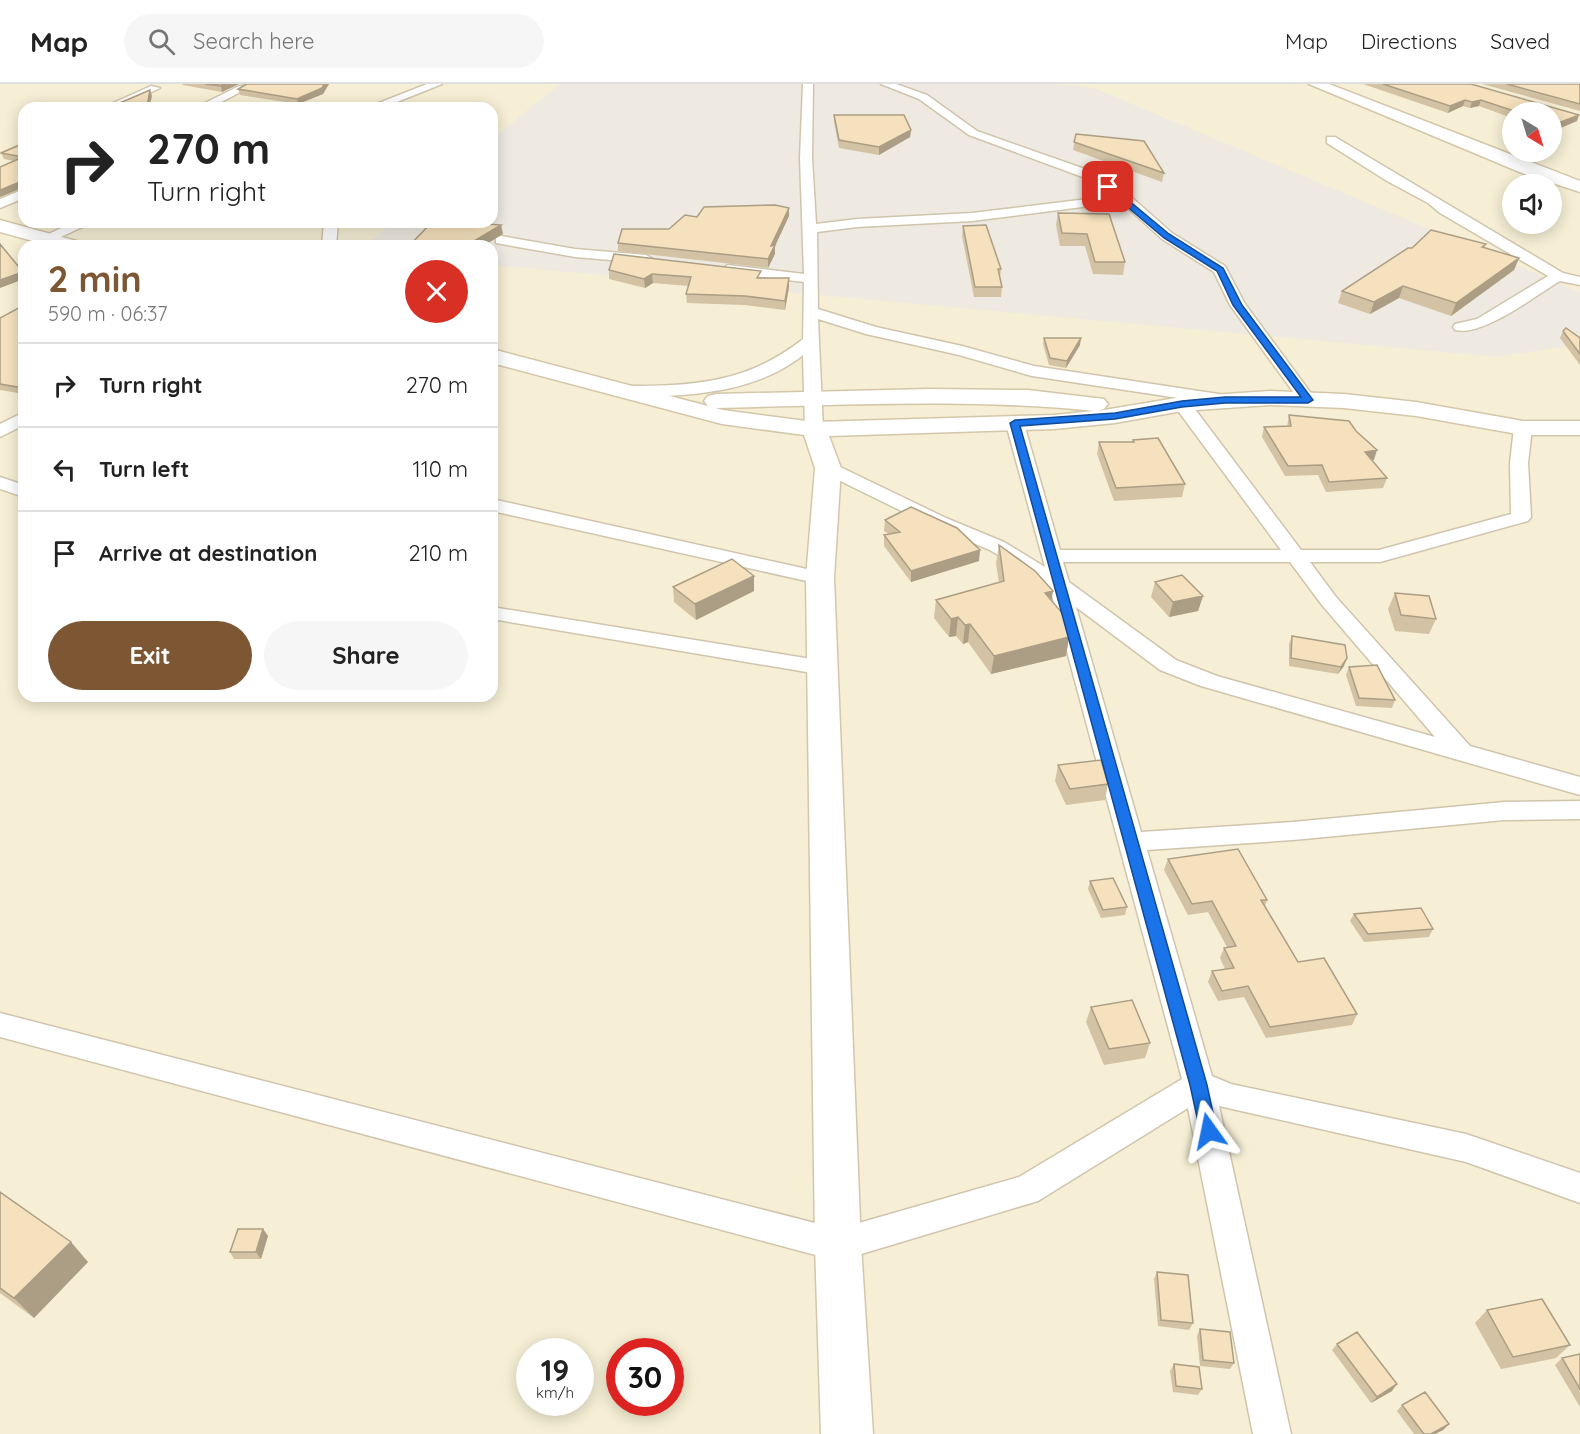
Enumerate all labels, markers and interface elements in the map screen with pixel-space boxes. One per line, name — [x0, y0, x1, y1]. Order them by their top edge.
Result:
search box — [124, 14, 544, 68]
text: Map — [30, 24, 88, 59]
icon: search — [145, 25, 178, 58]
text: Search here — [193, 27, 315, 55]
text: Map — [1285, 28, 1328, 54]
text: Directions — [1361, 28, 1457, 54]
text: Saved — [1490, 28, 1550, 54]
north arrow — [1502, 102, 1562, 162]
map controls — [1502, 102, 1562, 234]
text: 270 m — [147, 122, 270, 175]
icon: right — [48, 126, 126, 204]
pin — [1082, 161, 1133, 212]
icon: arrive — [1091, 170, 1124, 203]
text: Turn right — [147, 174, 266, 208]
button: sound — [1502, 174, 1562, 234]
text: 2 min — [48, 256, 142, 301]
button: close — [405, 260, 468, 323]
text: 590 m · 06:37 — [48, 301, 168, 326]
icon: right — [48, 369, 81, 402]
text: Turn right — [99, 371, 203, 399]
text: 270 m — [406, 371, 468, 399]
icon: left — [48, 453, 81, 486]
text: Turn left — [99, 455, 189, 483]
text: 110 m — [413, 455, 468, 483]
icon: arrive — [48, 537, 81, 570]
text: Arrive at destination — [99, 539, 317, 567]
text: 210 m — [409, 539, 468, 567]
button: Exit — [48, 621, 252, 690]
button: Share — [264, 621, 468, 690]
position arrow — [1177, 1099, 1241, 1163]
speed limit sign: 30 — [606, 1338, 684, 1416]
text: 19 — [541, 1351, 569, 1389]
text: km/h — [536, 1383, 574, 1402]

